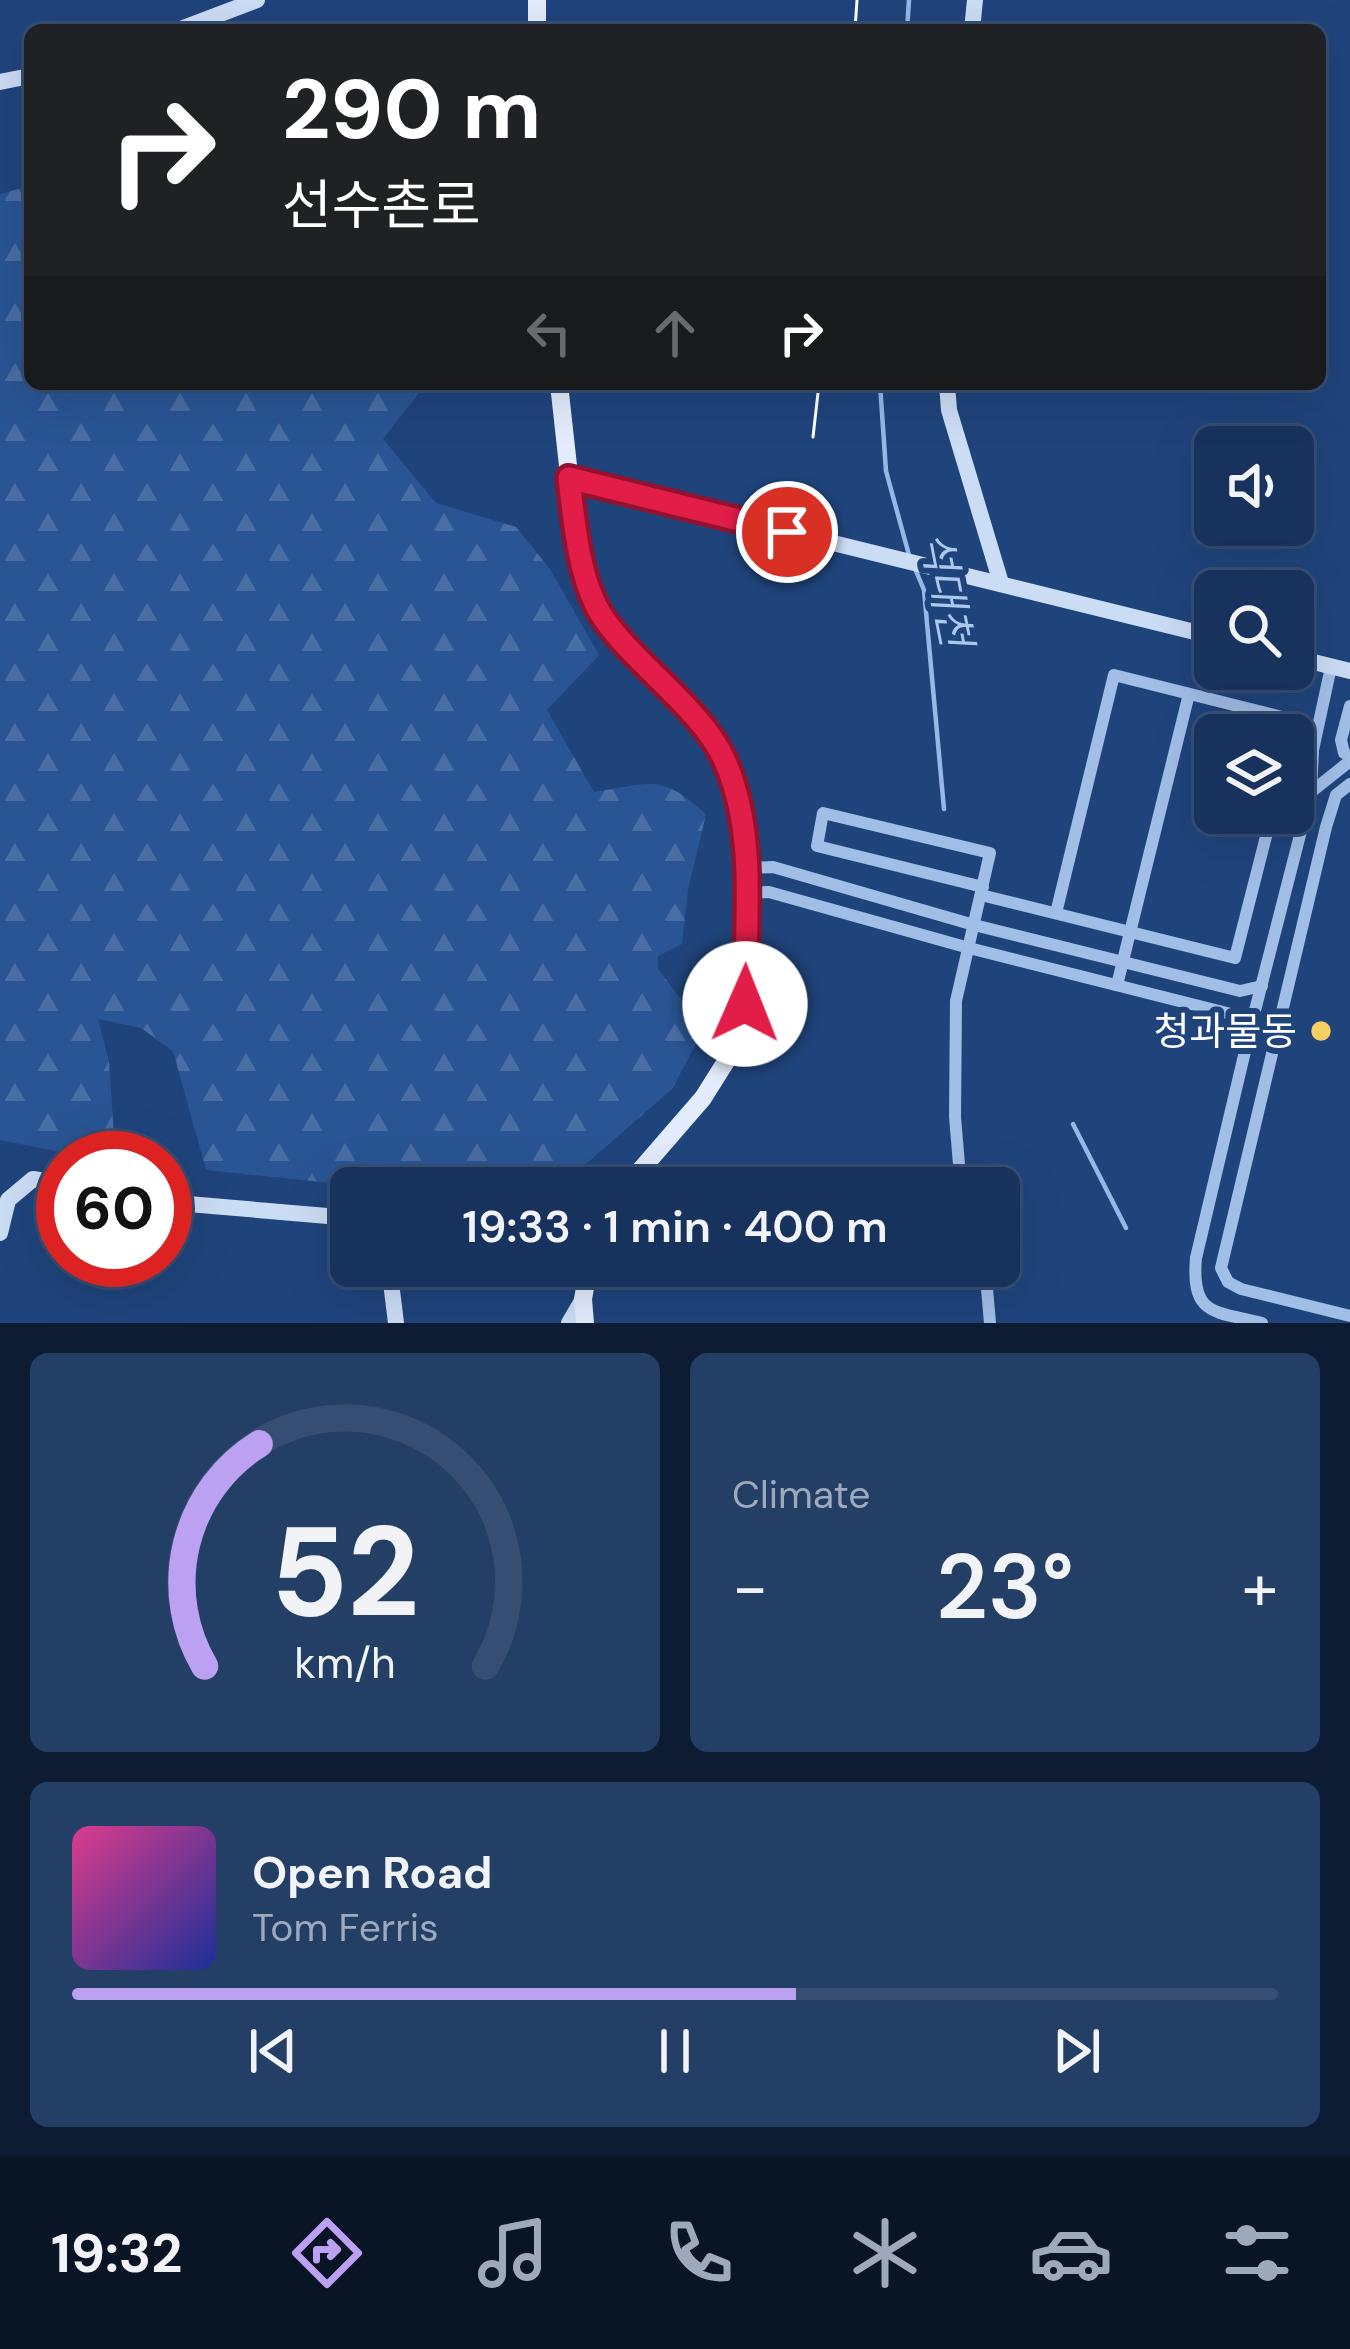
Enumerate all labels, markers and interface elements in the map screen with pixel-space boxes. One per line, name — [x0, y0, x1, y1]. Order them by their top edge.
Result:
text: 290 m — [282, 55, 541, 164]
icon: right — [84, 72, 240, 228]
text: 선수촌로 — [282, 170, 481, 241]
icon: left — [516, 300, 582, 366]
icon: ahead — [642, 300, 708, 366]
icon: right — [768, 300, 834, 366]
map controls — [1194, 426, 1314, 834]
button: sound — [1194, 426, 1314, 546]
pin — [736, 481, 838, 583]
icon: arrive — [754, 499, 820, 565]
water label: 석대천 — [908, 527, 985, 655]
button: search — [1194, 570, 1314, 690]
button: layers — [1194, 714, 1314, 834]
position arrow — [682, 941, 808, 1067]
place label: 청과물동 — [1153, 1006, 1297, 1057]
marker: 청과물동 — [1308, 1018, 1334, 1044]
speed limit sign: 60 — [36, 1131, 192, 1287]
text: 19:33 · 1 min · 400 m — [462, 1197, 888, 1256]
text: Climate — [732, 1469, 870, 1520]
text: 52 — [271, 1491, 419, 1654]
text: 23° — [936, 1529, 1074, 1646]
text: − — [732, 1545, 768, 1630]
text: + — [1242, 1545, 1278, 1630]
text: km/h — [294, 1634, 396, 1690]
text: Open Road — [252, 1843, 493, 1902]
text: Tom Ferris — [252, 1902, 439, 1953]
icon: previous — [240, 2018, 306, 2084]
icon: pause — [642, 2018, 708, 2084]
icon: next — [1044, 2018, 1110, 2084]
icon: directions — [285, 2211, 369, 2295]
icon: music — [471, 2211, 555, 2295]
icon: phone — [657, 2211, 741, 2295]
icon: climate — [843, 2211, 927, 2295]
icon: car — [1029, 2211, 1113, 2295]
icon: filters — [1215, 2211, 1299, 2295]
text: 19:32 — [51, 2218, 182, 2289]

